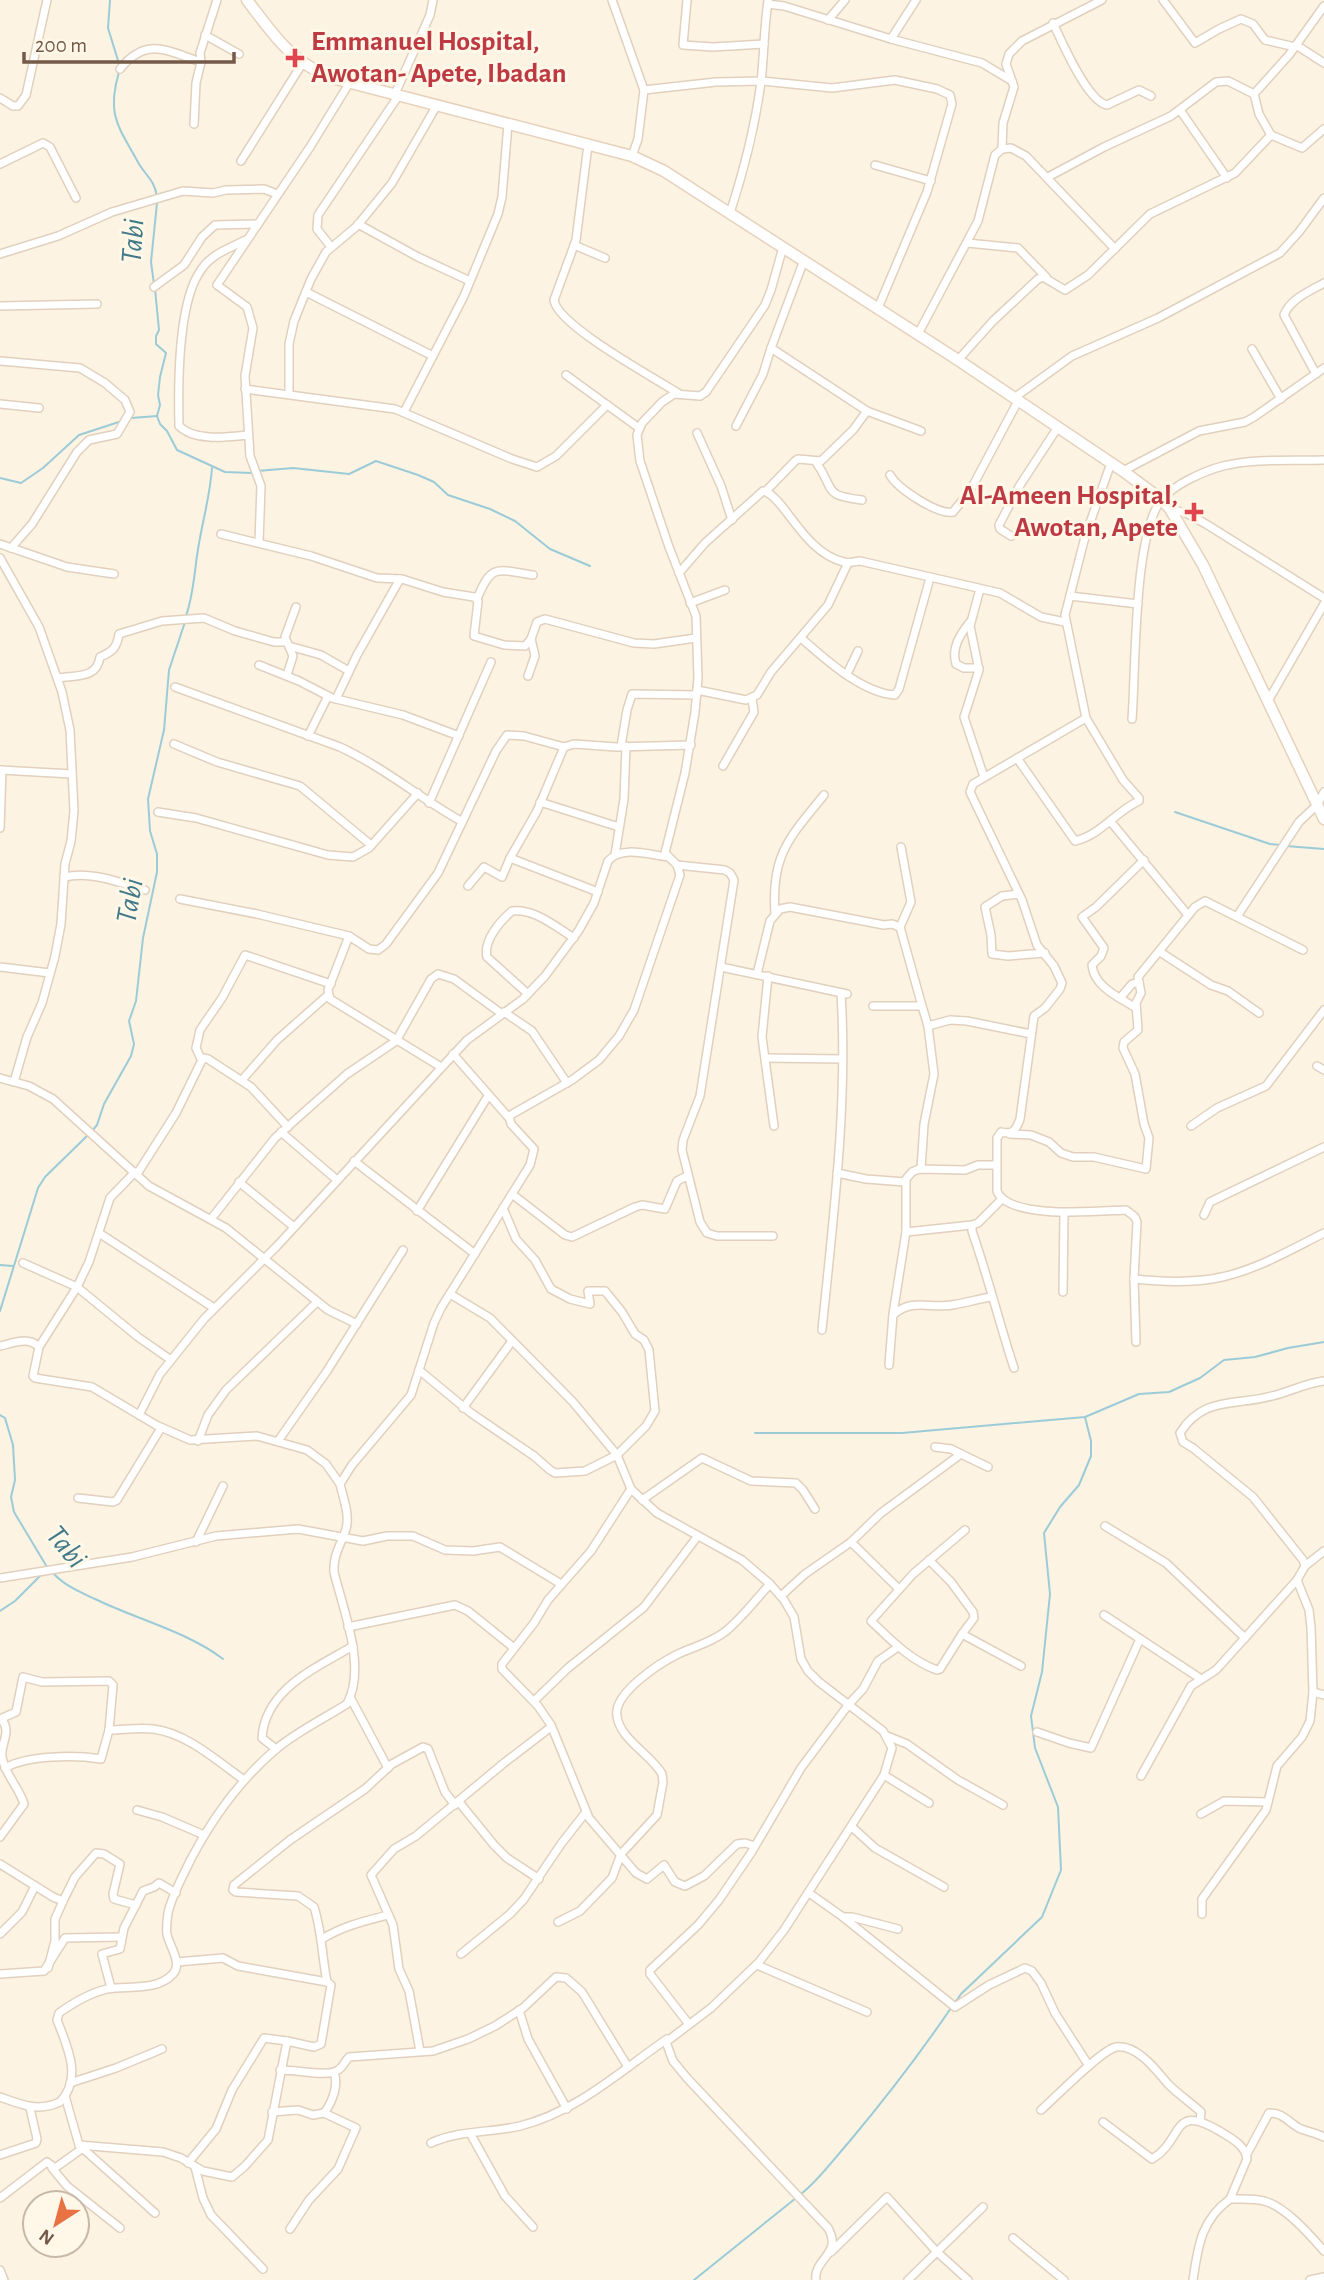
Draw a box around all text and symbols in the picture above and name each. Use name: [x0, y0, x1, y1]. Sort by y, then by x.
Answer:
scale bar: [24, 21, 234, 65]
place label: Emmanuel Hospital, Awotan- Apete, Ibadan: [311, 28, 567, 88]
text: 200 m: [35, 35, 87, 56]
marker: Emmanuel Hospital, Awotan- Apete, Ibadan: [285, 48, 305, 68]
water label: Tabi: [116, 217, 150, 265]
place label: Al-Ameen Hospital, Awotan, Apete: [960, 482, 1178, 542]
marker: Al-Ameen Hospital, Awotan, Apete: [1184, 502, 1204, 522]
water label: Tabi: [111, 876, 149, 926]
water label: Tabi: [40, 1520, 92, 1574]
north arrow: [21, 2189, 91, 2259]
text: N: [36, 2225, 58, 2248]

